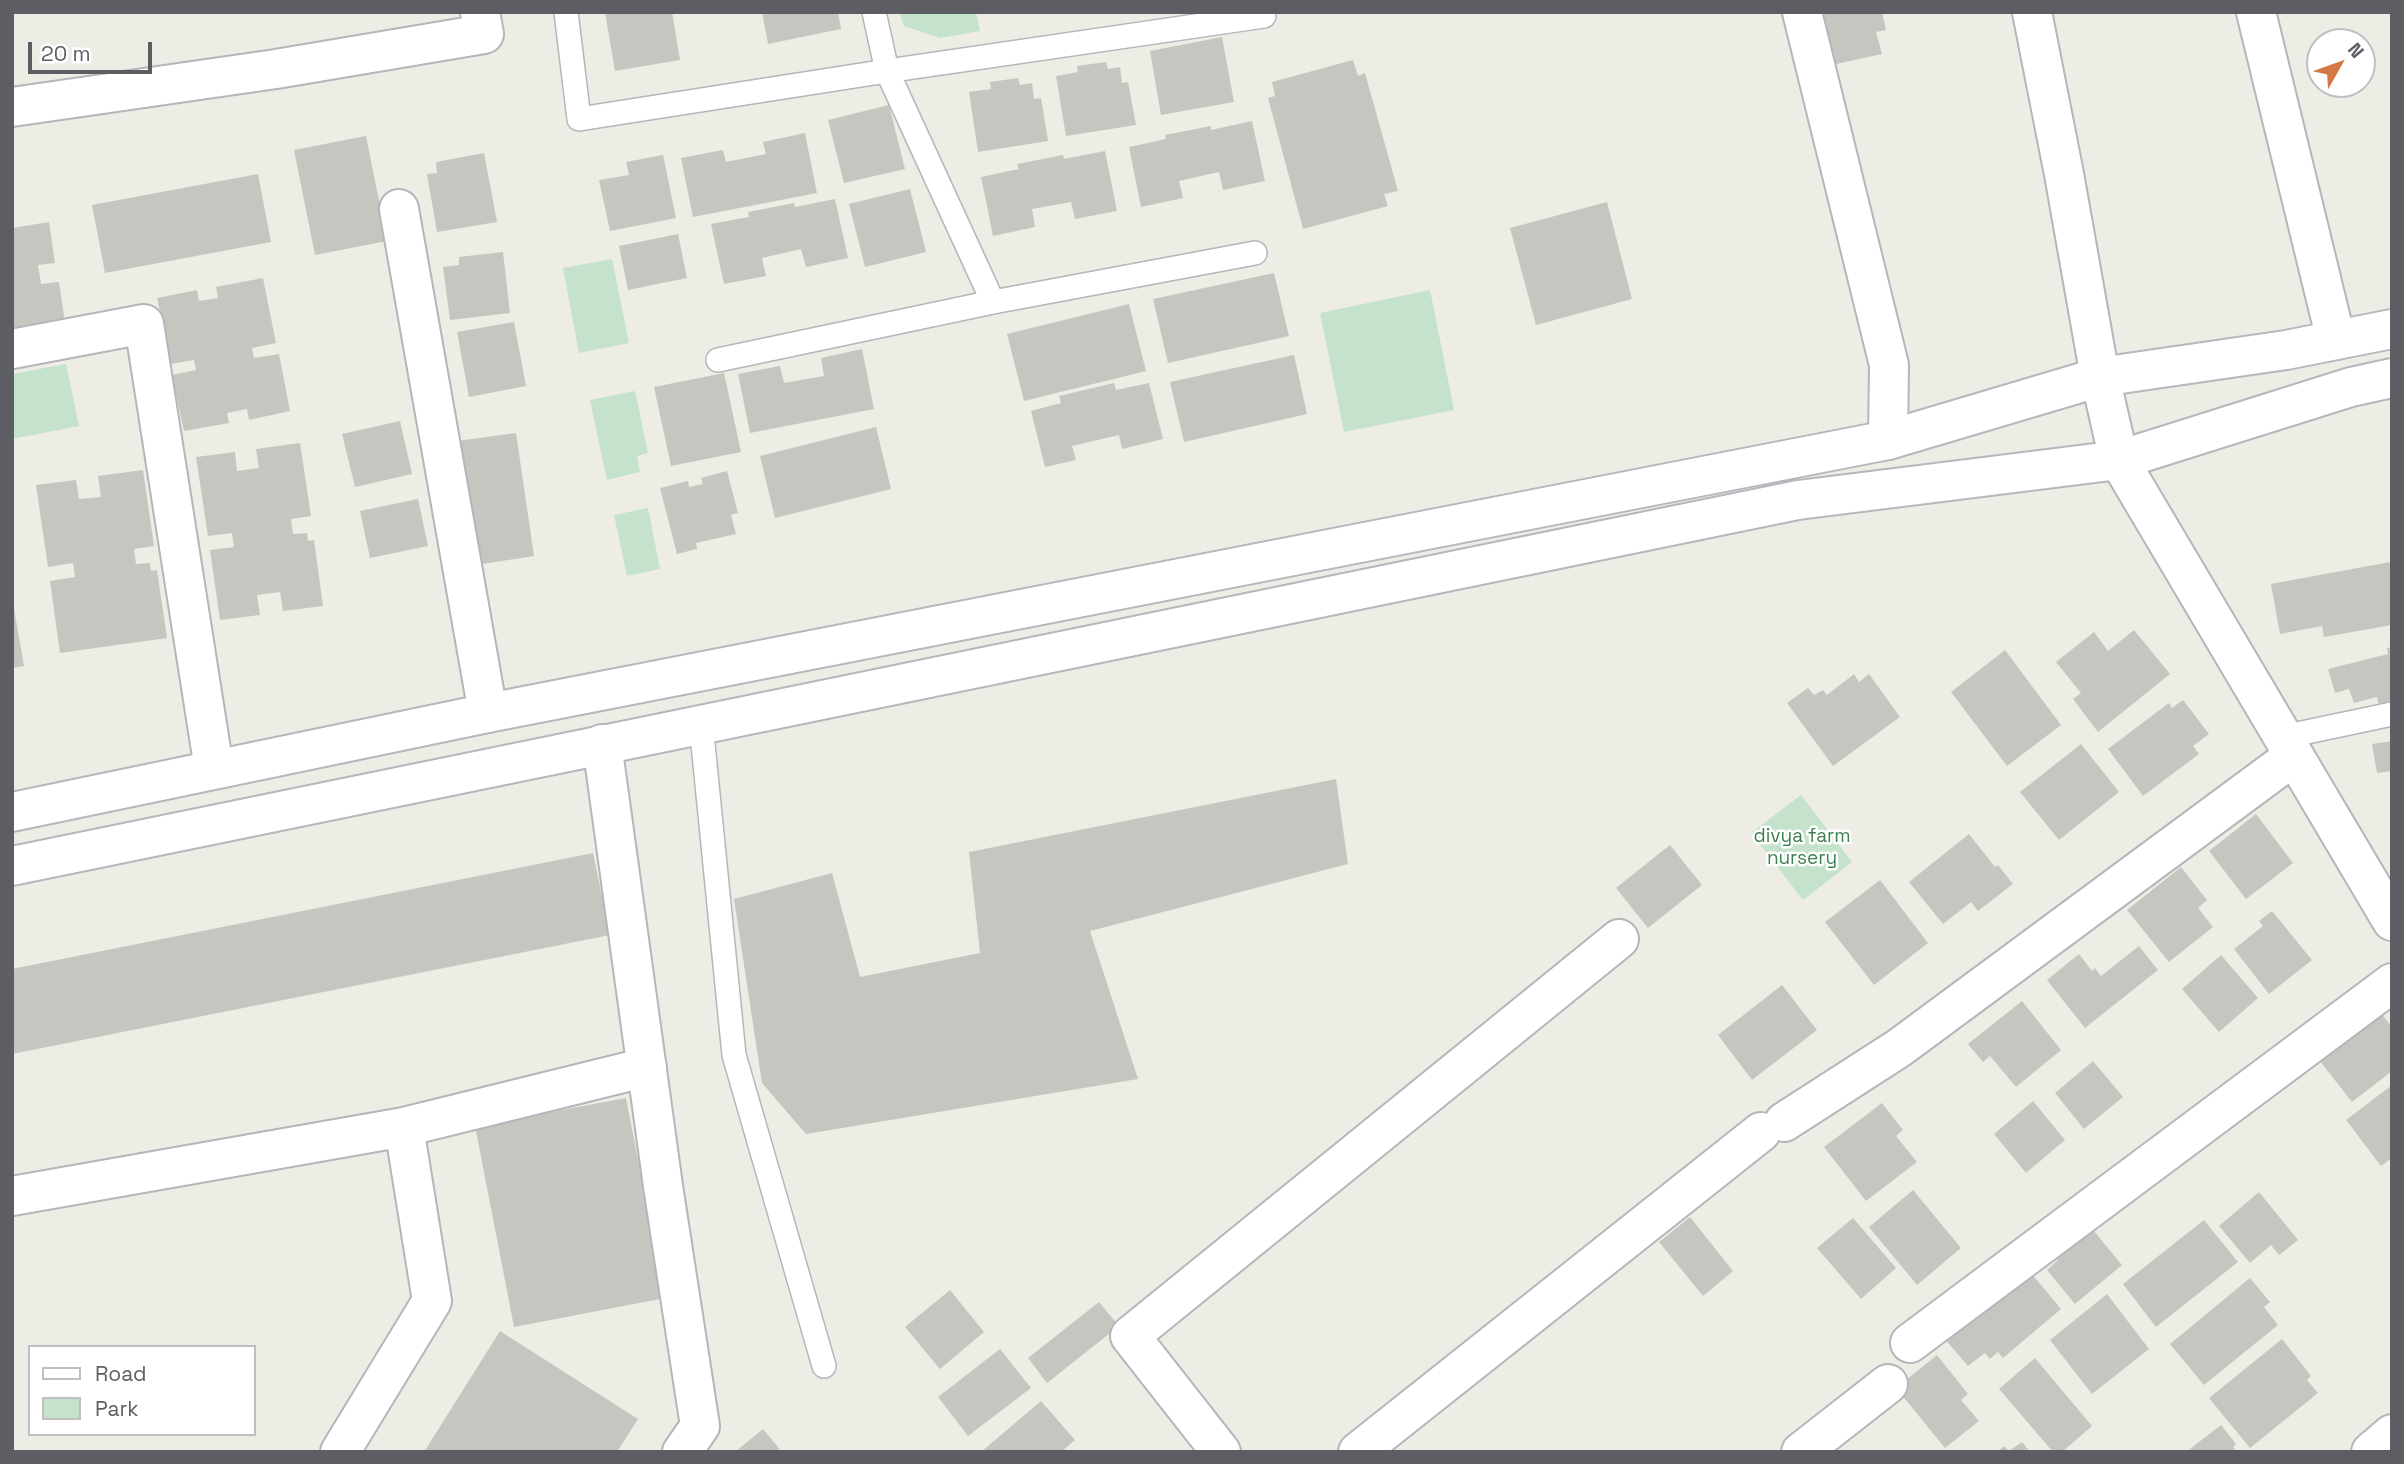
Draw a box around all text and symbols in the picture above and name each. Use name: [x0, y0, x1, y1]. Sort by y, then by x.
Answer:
scale bar: [32, 28, 156, 72]
north arrow: [2306, 28, 2376, 98]
text: N: [2342, 38, 2370, 63]
text: 20 m: [41, 40, 91, 67]
park label: divya farm nursery: [1753, 826, 1851, 870]
legend: [28, 1345, 256, 1436]
text: Road: [95, 1360, 147, 1387]
text: Park: [95, 1395, 139, 1422]

